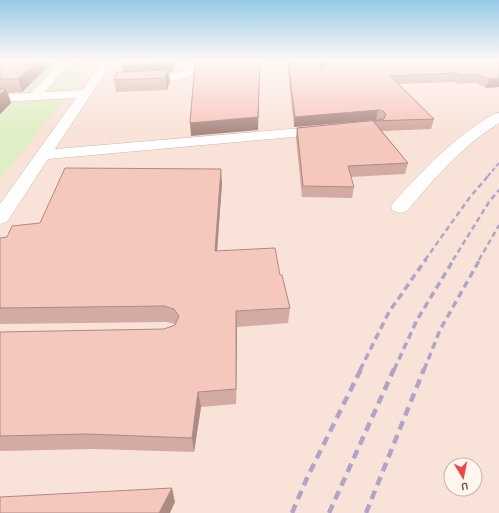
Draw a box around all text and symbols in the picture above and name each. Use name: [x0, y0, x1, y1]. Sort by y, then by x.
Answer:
north arrow: [443, 457, 483, 497]
text: U: [460, 480, 469, 492]

